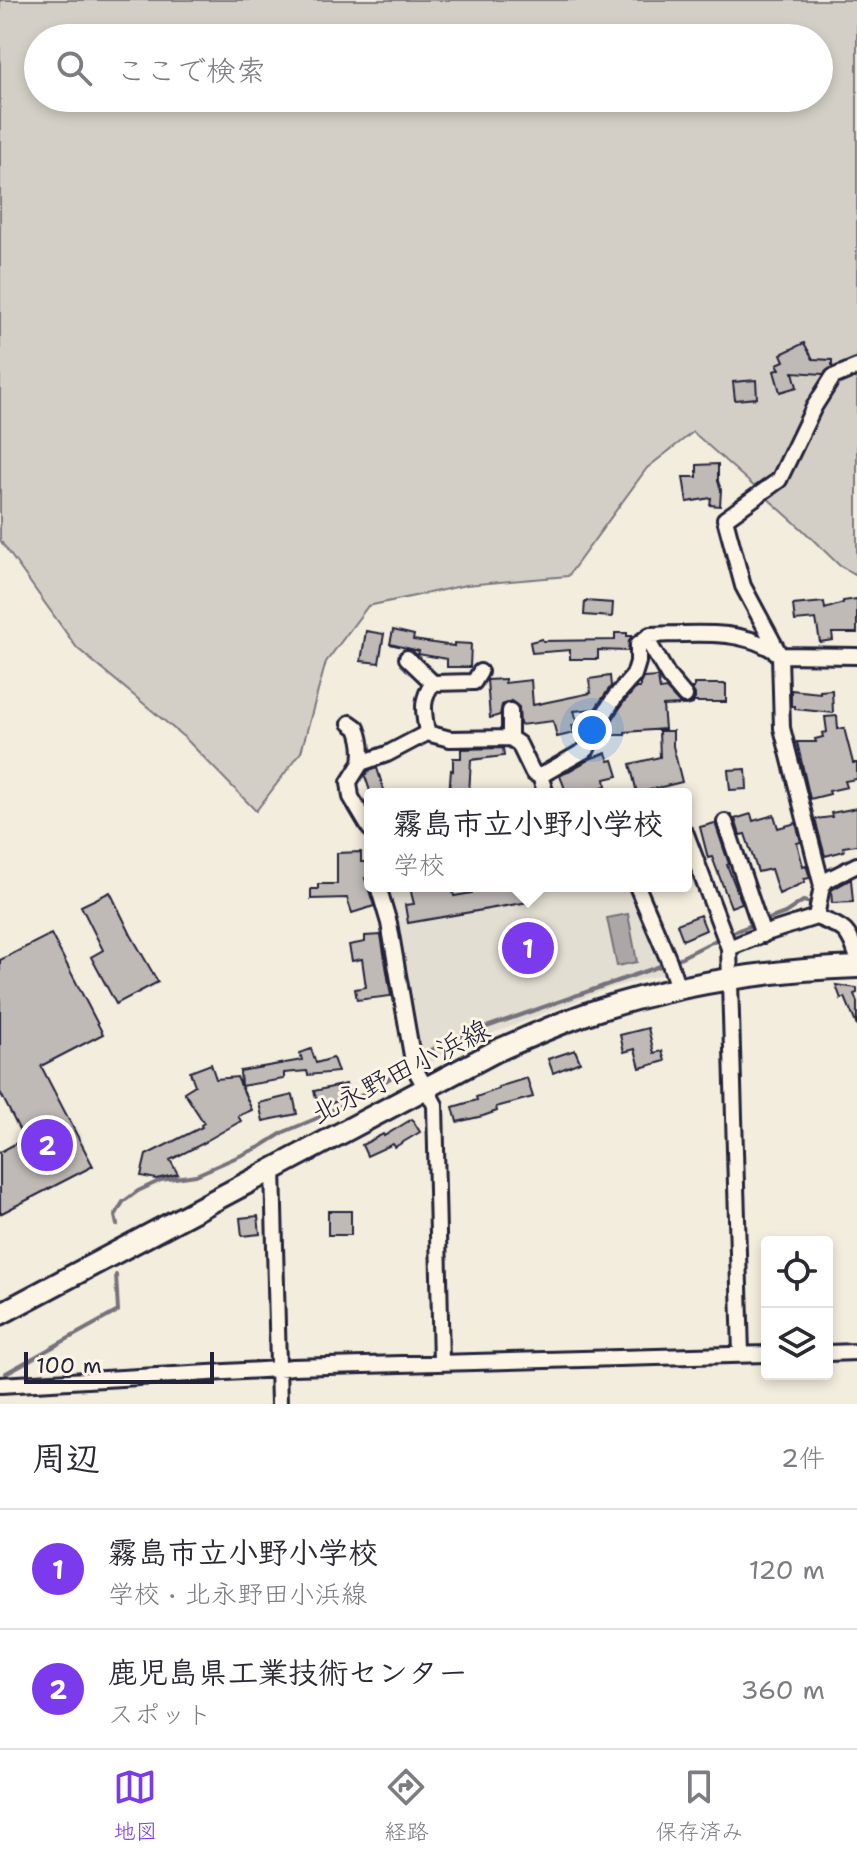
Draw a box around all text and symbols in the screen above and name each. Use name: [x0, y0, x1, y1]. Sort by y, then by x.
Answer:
search box: [24, 24, 833, 112]
icon: search: [52, 46, 96, 90]
text: ここで検索: [116, 50, 266, 91]
your location: [572, 710, 612, 750]
popup: [364, 788, 692, 892]
text: 霧島市立小野小学校: [393, 803, 663, 844]
text: 学校: [393, 847, 445, 882]
pin: 1: [502, 918, 554, 978]
street label: 北永野田小浜線: [304, 1010, 496, 1132]
pin: 2: [21, 1115, 73, 1175]
map controls: [761, 1236, 833, 1380]
button: locate: [761, 1236, 833, 1308]
button: layers: [761, 1308, 833, 1380]
scale bar: [24, 1348, 214, 1384]
text: 100 m: [36, 1351, 102, 1380]
text: 周辺: [32, 1435, 100, 1481]
text: 2件: [781, 1440, 825, 1475]
text: 霧島市立小野小学校: [108, 1532, 378, 1573]
text: 1: [52, 1552, 64, 1587]
text: 120 m: [749, 1552, 825, 1587]
text: 学校 · 北永野田小浜線: [108, 1576, 367, 1611]
text: 鹿児島県工業技術センター: [108, 1652, 468, 1693]
text: 2: [49, 1672, 67, 1707]
text: 360 m: [740, 1672, 825, 1707]
text: スポット: [108, 1696, 212, 1731]
tab: 地図: [113, 1765, 158, 1846]
tab: 経路: [384, 1765, 429, 1846]
tab: 保存済み: [655, 1765, 744, 1846]

